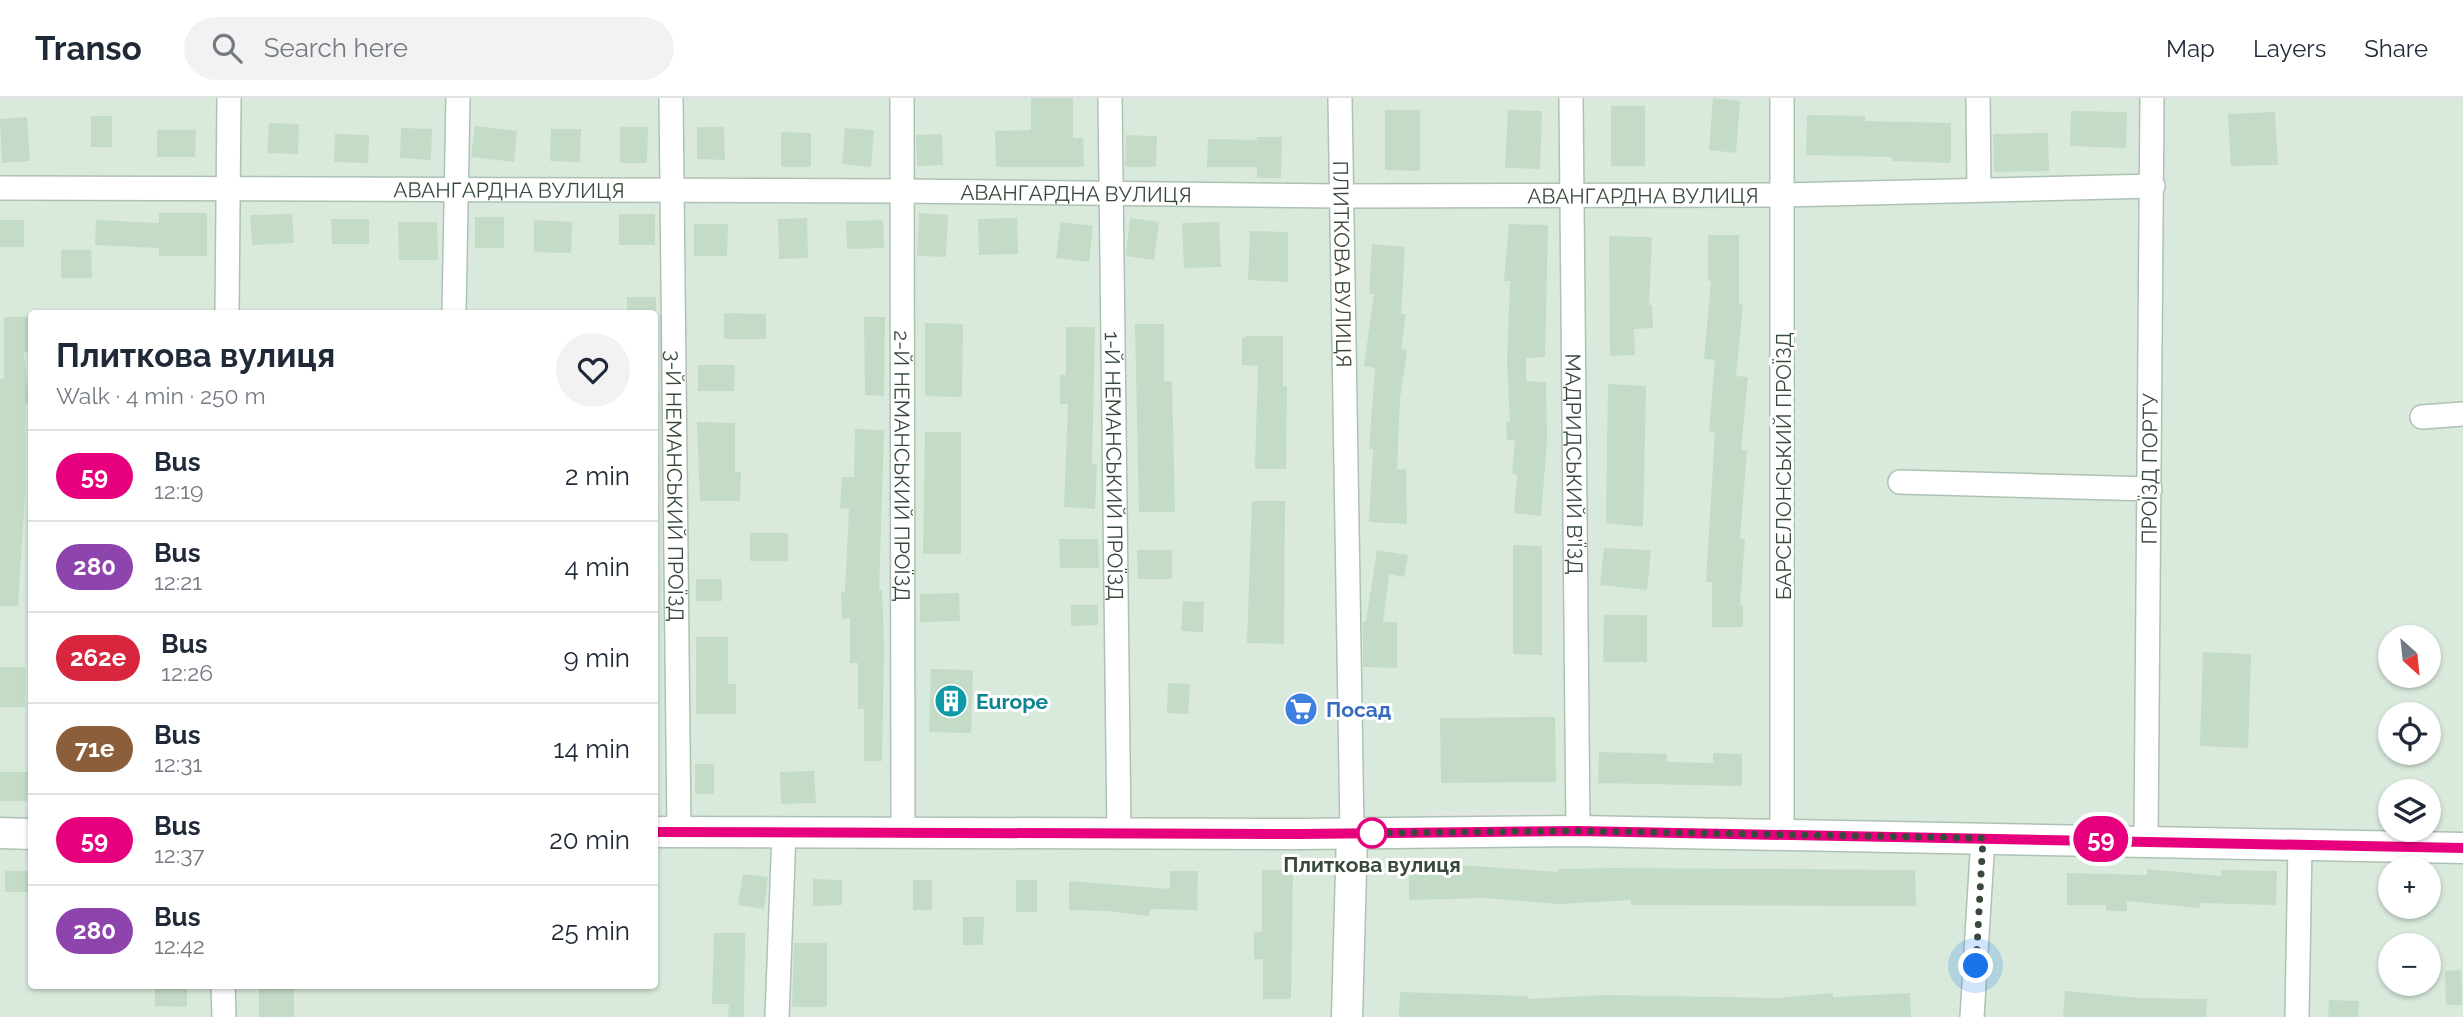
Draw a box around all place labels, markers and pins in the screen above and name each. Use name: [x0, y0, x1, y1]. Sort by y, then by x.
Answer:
building icon: Europe: [932, 682, 970, 720]
place label: Europe: [976, 689, 1049, 714]
supermarket icon: Посад: [1282, 690, 1320, 728]
place label: Посад: [1326, 697, 1391, 722]
marker: Плиткова вулиця: [1357, 818, 1387, 848]
place label: Плиткова вулиця: [1283, 852, 1461, 877]

